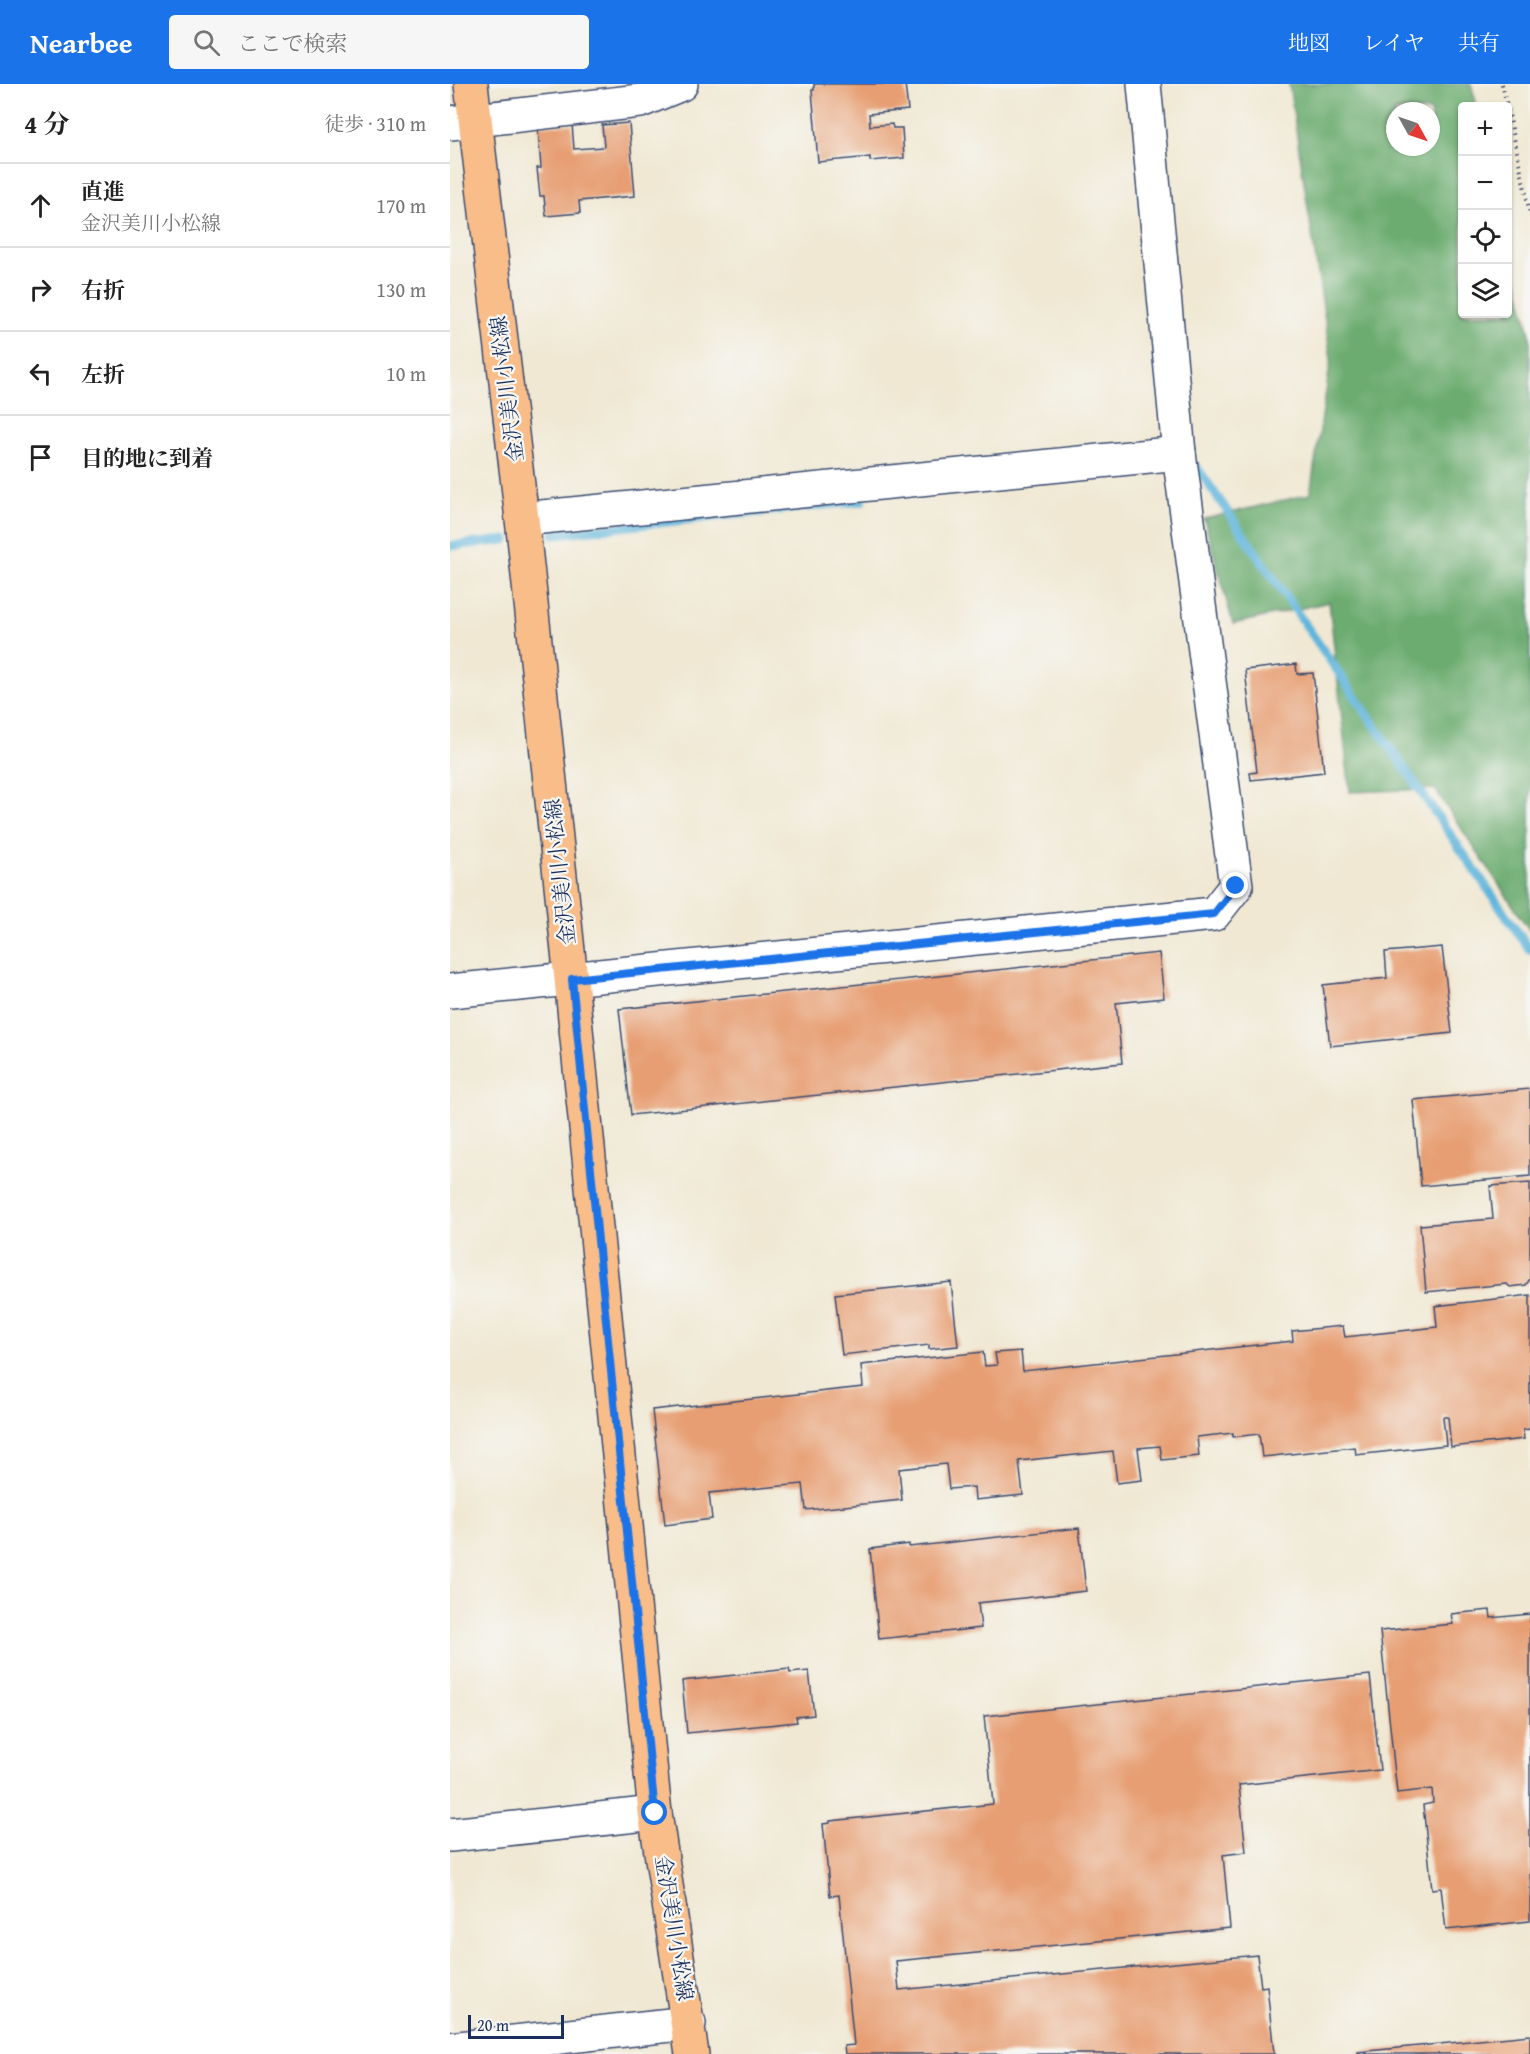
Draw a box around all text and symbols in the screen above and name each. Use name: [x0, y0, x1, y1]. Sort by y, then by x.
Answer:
search box: [169, 15, 589, 69]
text: Nearbee: [30, 22, 133, 63]
icon: search: [190, 26, 223, 59]
text: ここで検索: [238, 27, 348, 59]
text: 地図: [1288, 27, 1330, 58]
text: レイヤ: [1363, 27, 1425, 58]
text: 共有: [1458, 27, 1500, 58]
north arrow: [1386, 102, 1440, 156]
map controls: [1458, 102, 1512, 318]
button: +: [1458, 102, 1512, 156]
text: 4 分: [24, 104, 69, 143]
text: 徒歩 · 310 m: [324, 109, 426, 138]
button: −: [1458, 156, 1512, 210]
text: 直進: [81, 175, 125, 207]
icon: ahead: [24, 189, 57, 222]
text: 170 m: [376, 191, 426, 220]
text: 金沢美川小松線: [81, 208, 221, 237]
button: locate: [1458, 210, 1512, 264]
button: layers: [1458, 264, 1512, 318]
icon: right: [24, 273, 57, 306]
text: 右折: [81, 274, 125, 306]
text: 130 m: [376, 275, 426, 304]
street label: 金沢美川小松線: [482, 314, 531, 464]
icon: left: [24, 357, 57, 390]
text: 左折: [81, 358, 125, 390]
text: 10 m: [386, 359, 426, 388]
icon: arrive: [24, 441, 57, 474]
text: 目的地に到着: [81, 442, 213, 474]
street label: 金沢美川小松線: [536, 797, 583, 947]
route end: [1222, 872, 1248, 898]
route start: [641, 1799, 667, 1825]
street label: 金沢美川小松線: [648, 1853, 701, 2003]
scale bar: [468, 2012, 564, 2040]
text: 20 m: [477, 2013, 509, 2037]

